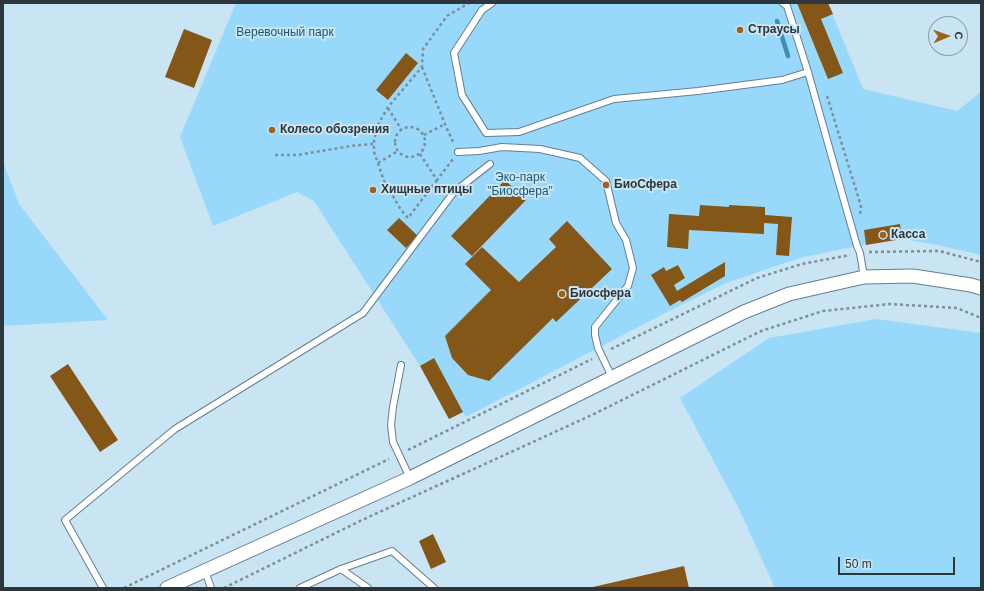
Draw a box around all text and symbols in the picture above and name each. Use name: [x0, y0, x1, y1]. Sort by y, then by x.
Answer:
north arrow: [928, 16, 968, 56]
place label: Страусы: [748, 23, 800, 37]
marker: Страусы: [735, 25, 745, 35]
park label: Веревочный парк: [236, 26, 334, 40]
text: С: [953, 31, 965, 40]
place label: Колесо обозрения: [280, 123, 389, 137]
marker: Колесо обозрения: [267, 125, 277, 135]
park label: Эко-парк "Биосфера": [487, 171, 553, 199]
place label: БиоСфера: [614, 178, 677, 192]
marker: БиоСфера: [601, 180, 611, 190]
place label: Хищные птицы: [381, 183, 472, 197]
marker: Хищные птицы: [368, 185, 378, 195]
place label: Касса: [891, 228, 925, 242]
marker: Касса: [878, 230, 888, 240]
place label: Биосфера: [570, 287, 631, 301]
marker: Биосфера: [557, 289, 567, 299]
scale bar: [840, 549, 957, 575]
text: 50 m: [845, 557, 872, 571]

